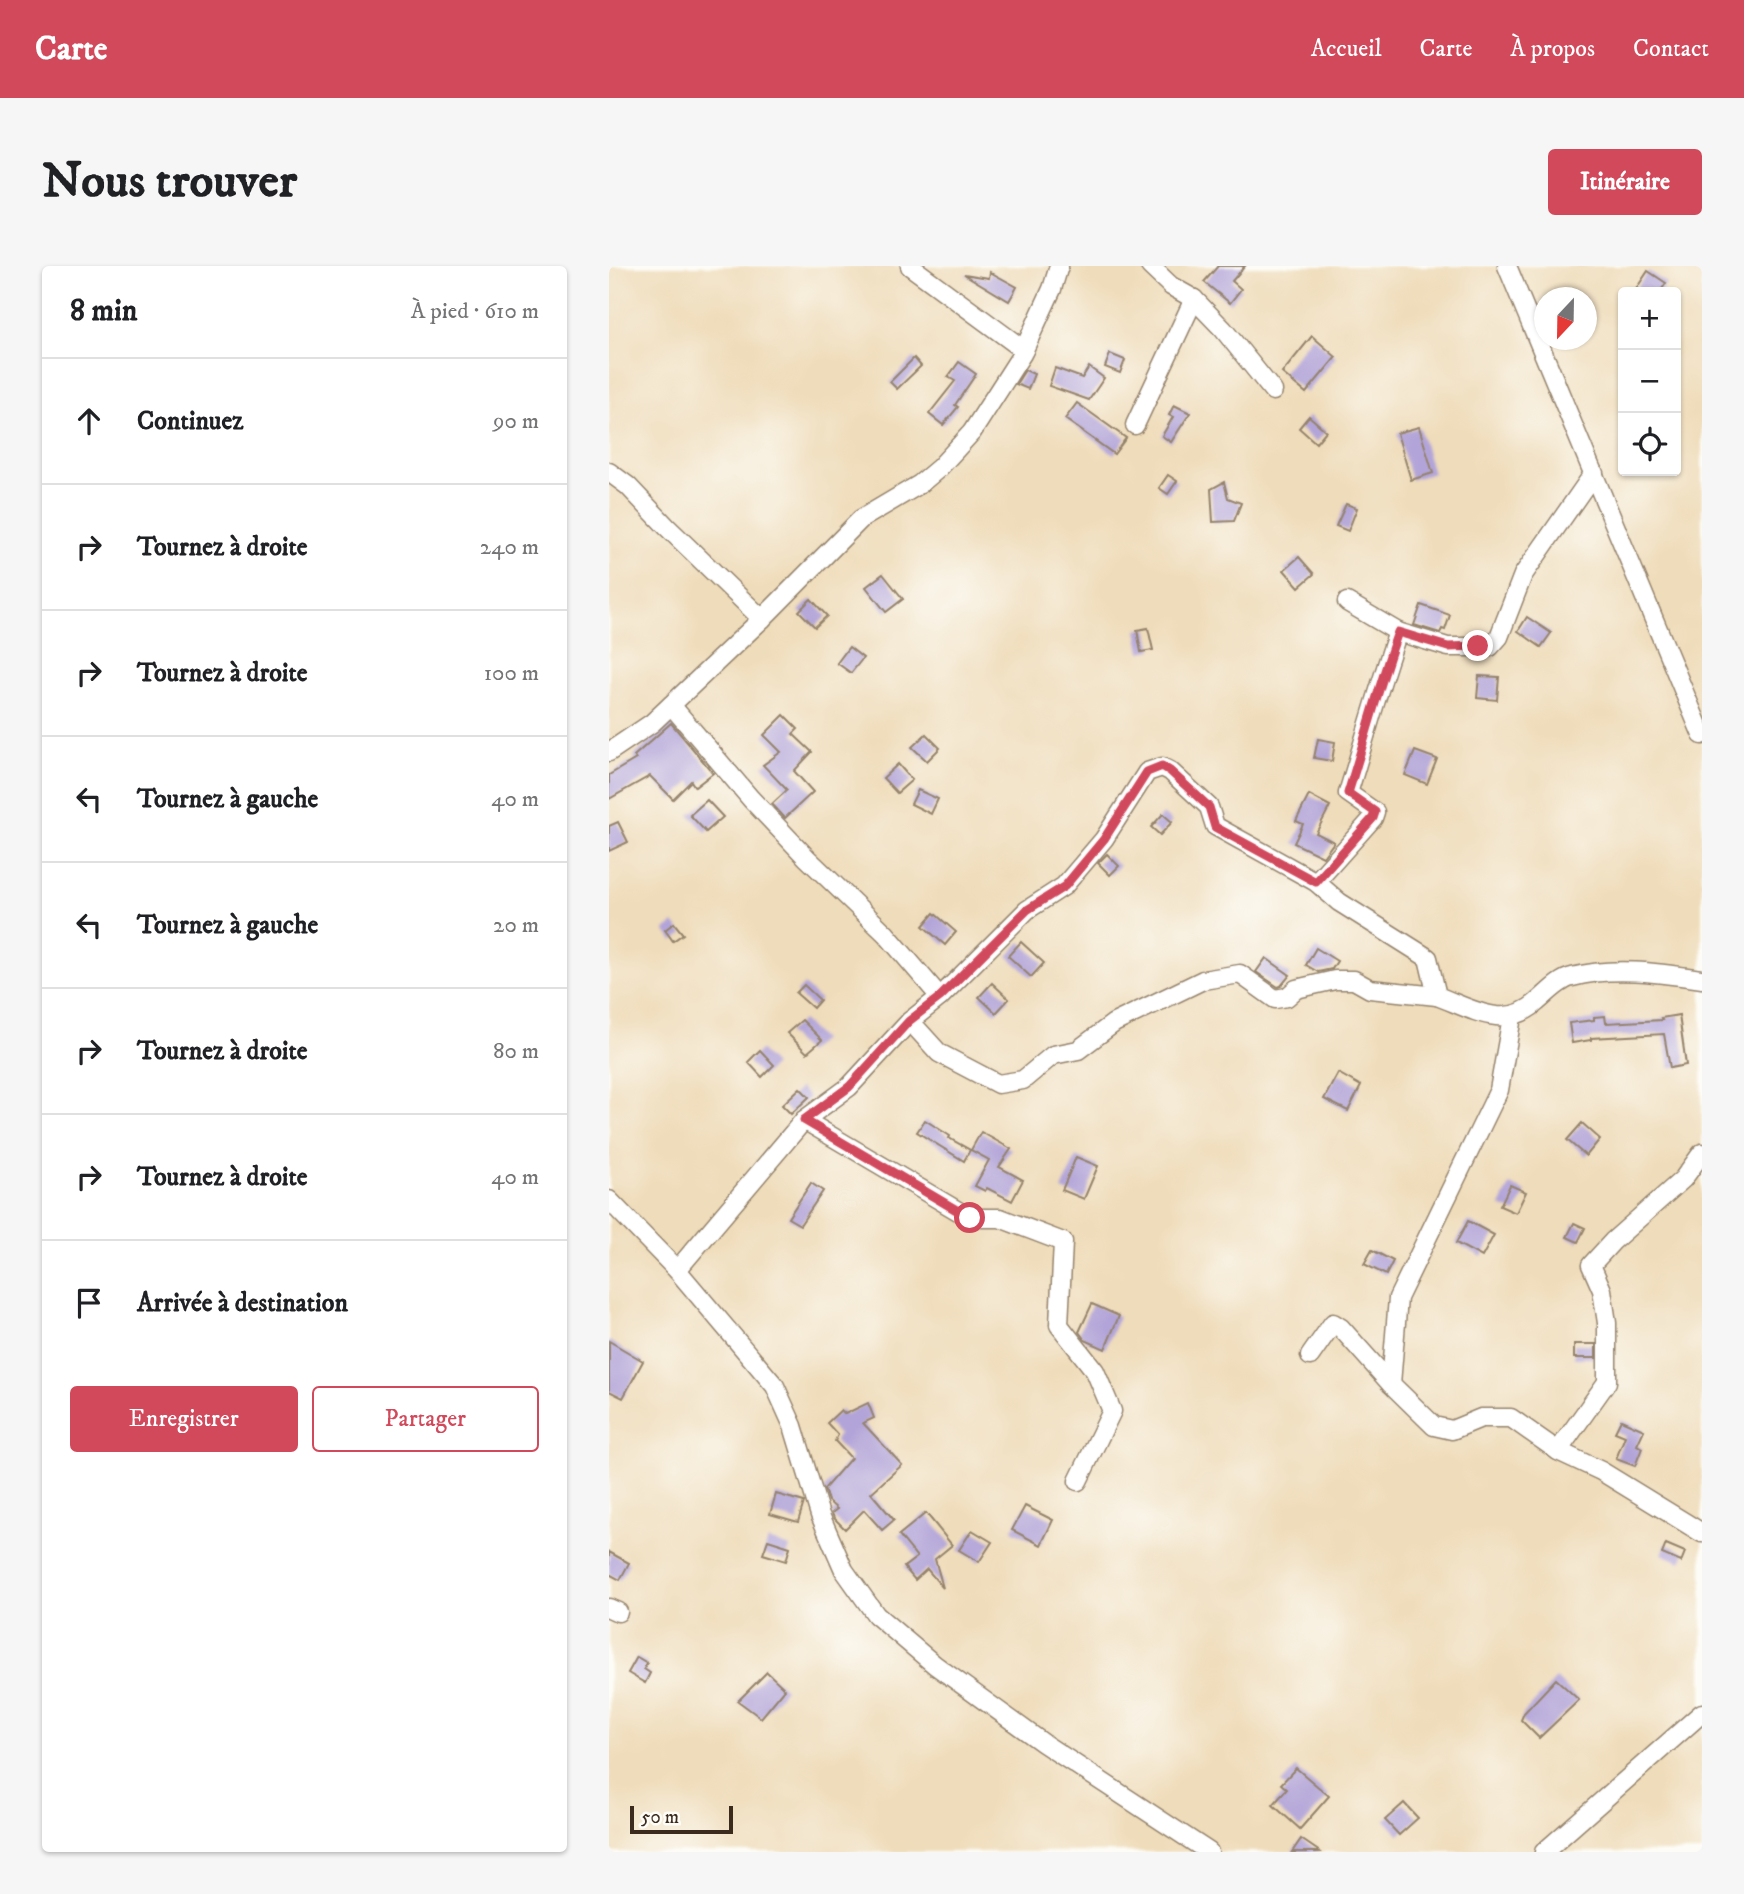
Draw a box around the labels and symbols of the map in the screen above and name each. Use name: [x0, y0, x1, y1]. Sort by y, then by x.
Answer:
north arrow: [1534, 287, 1597, 350]
route end: [1462, 630, 1493, 661]
route start: [954, 1202, 985, 1233]
scale bar: [630, 1803, 733, 1835]

